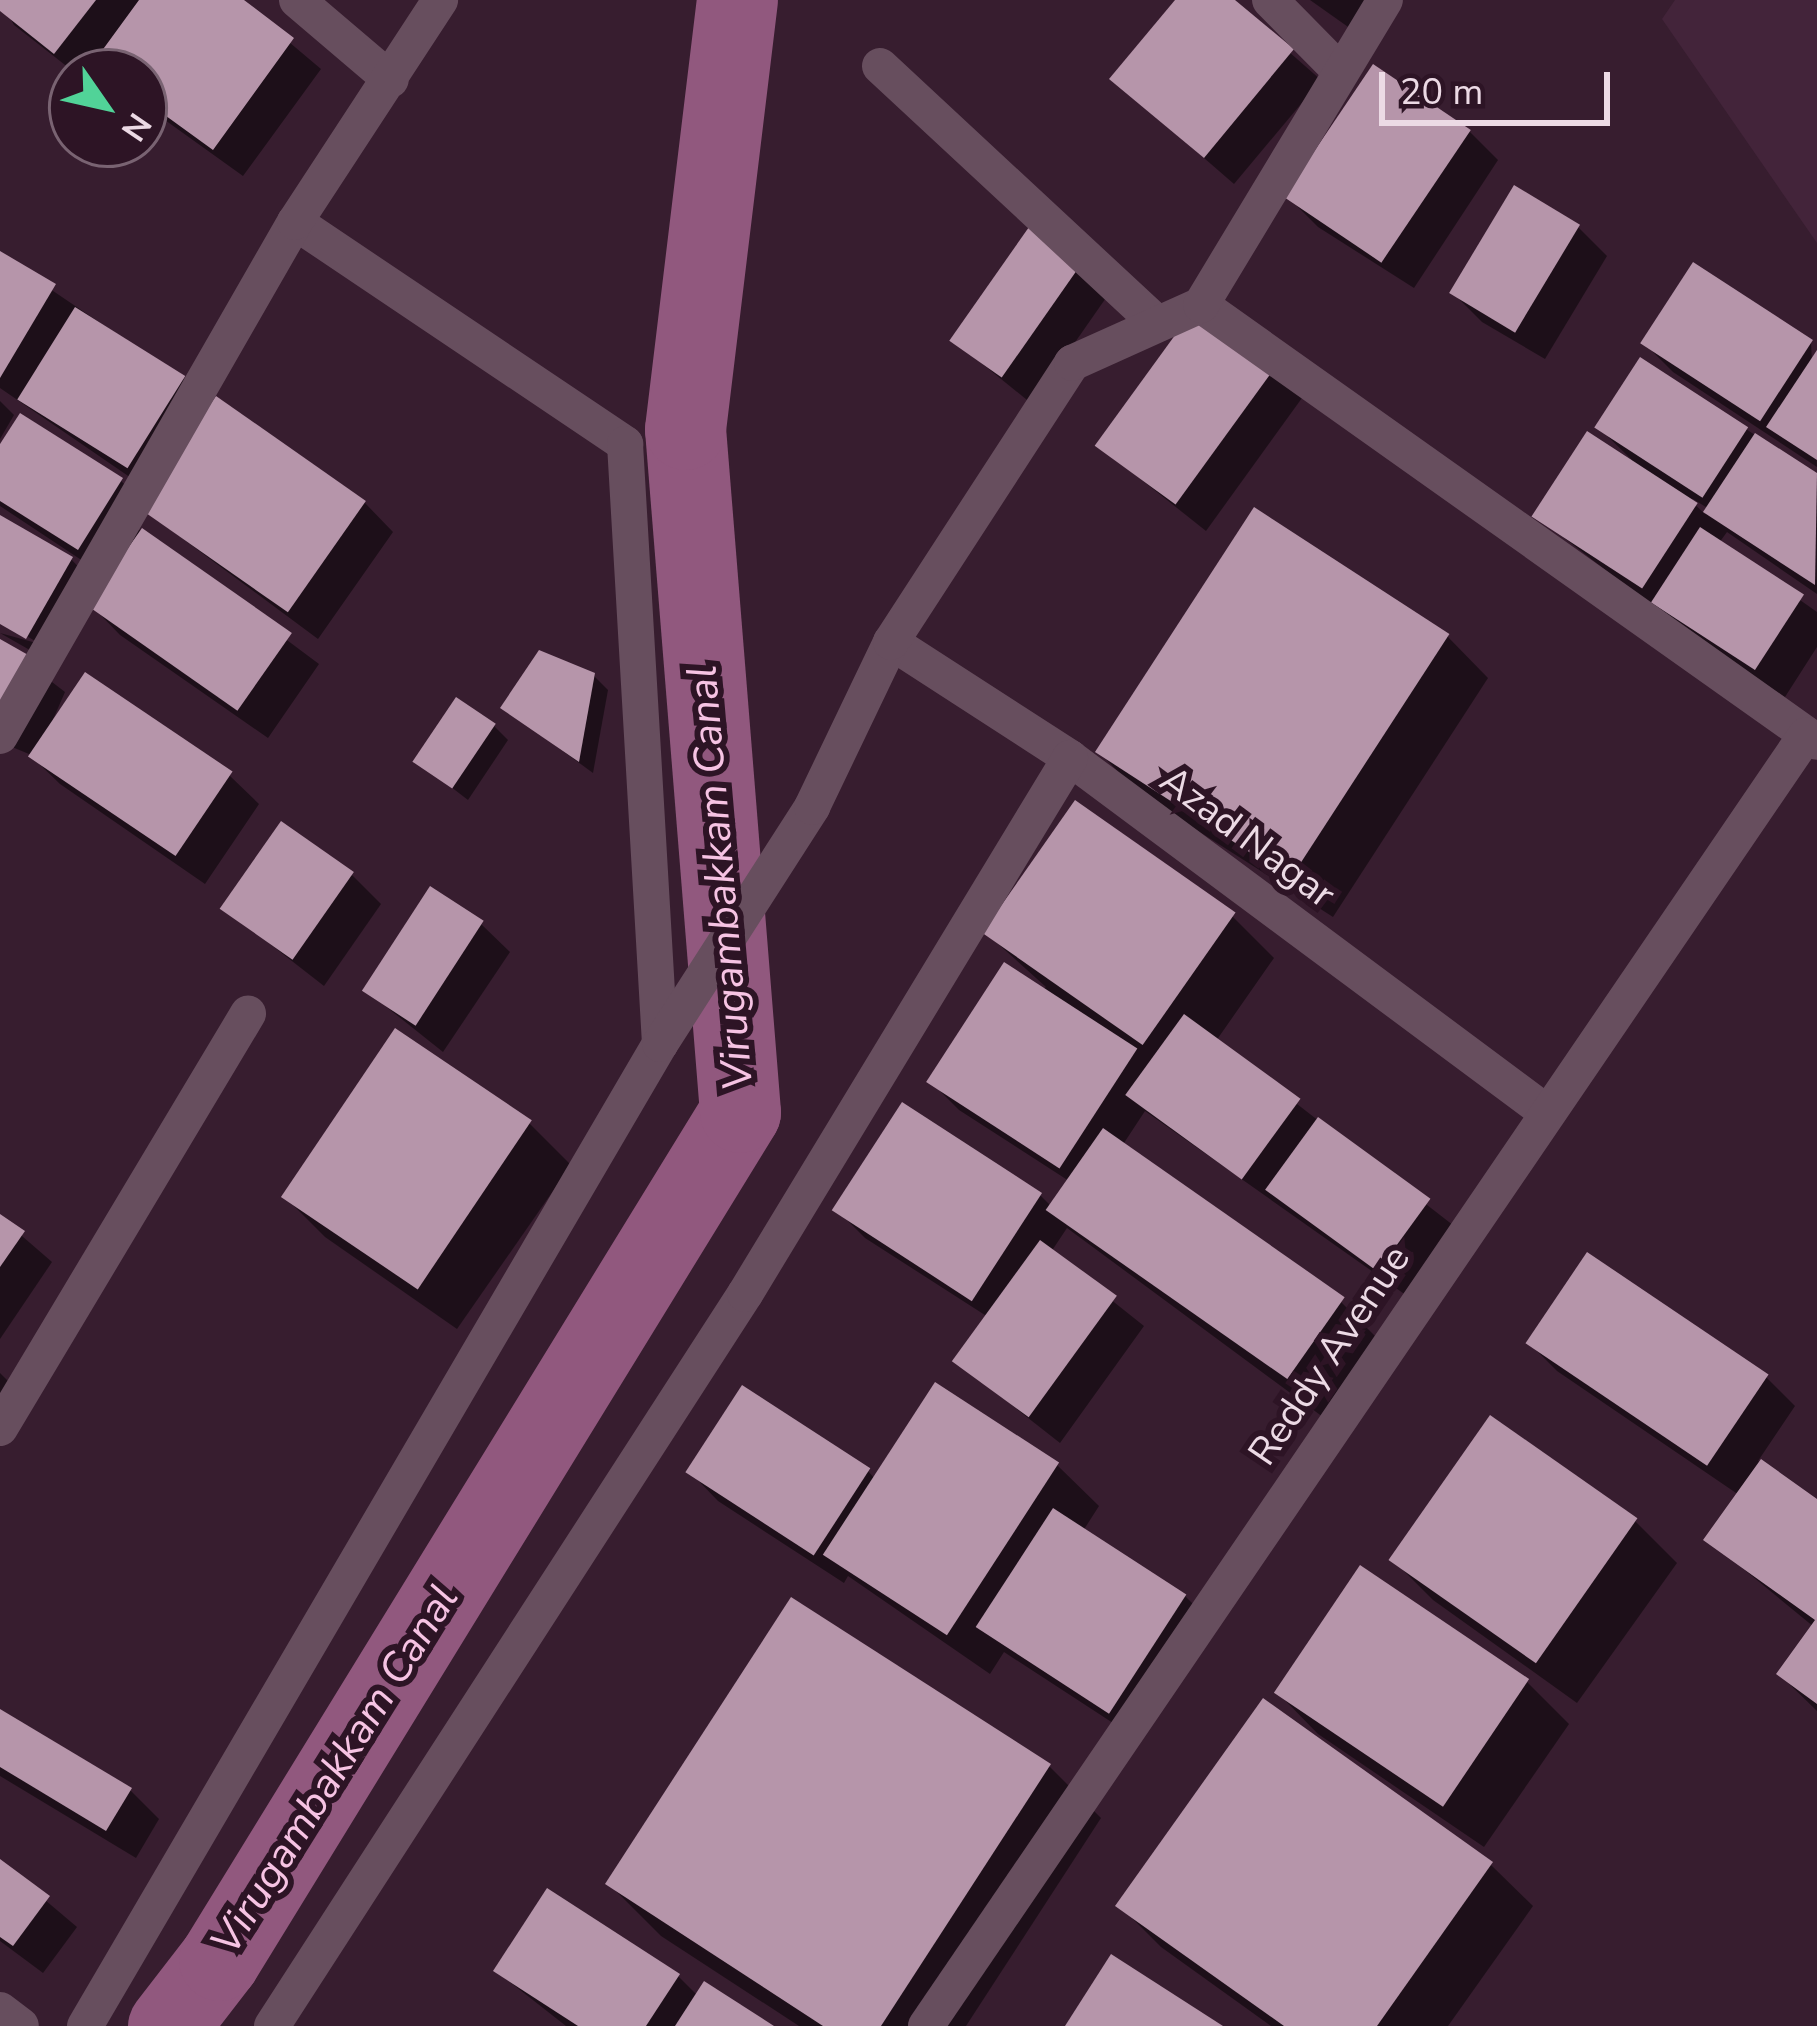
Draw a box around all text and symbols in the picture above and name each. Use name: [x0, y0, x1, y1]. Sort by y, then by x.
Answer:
north arrow: [48, 48, 168, 168]
scale bar: [1385, 48, 1616, 122]
text: 20 m: [1400, 68, 1483, 117]
text: N: [110, 104, 161, 150]
water label: Virugambakkam Canal: [677, 664, 765, 1092]
street label: Azad Nagar: [1150, 757, 1344, 919]
street label: Reddy Avenue: [1239, 1237, 1421, 1475]
water label: Virugambakkam Canal: [201, 1576, 469, 1964]

